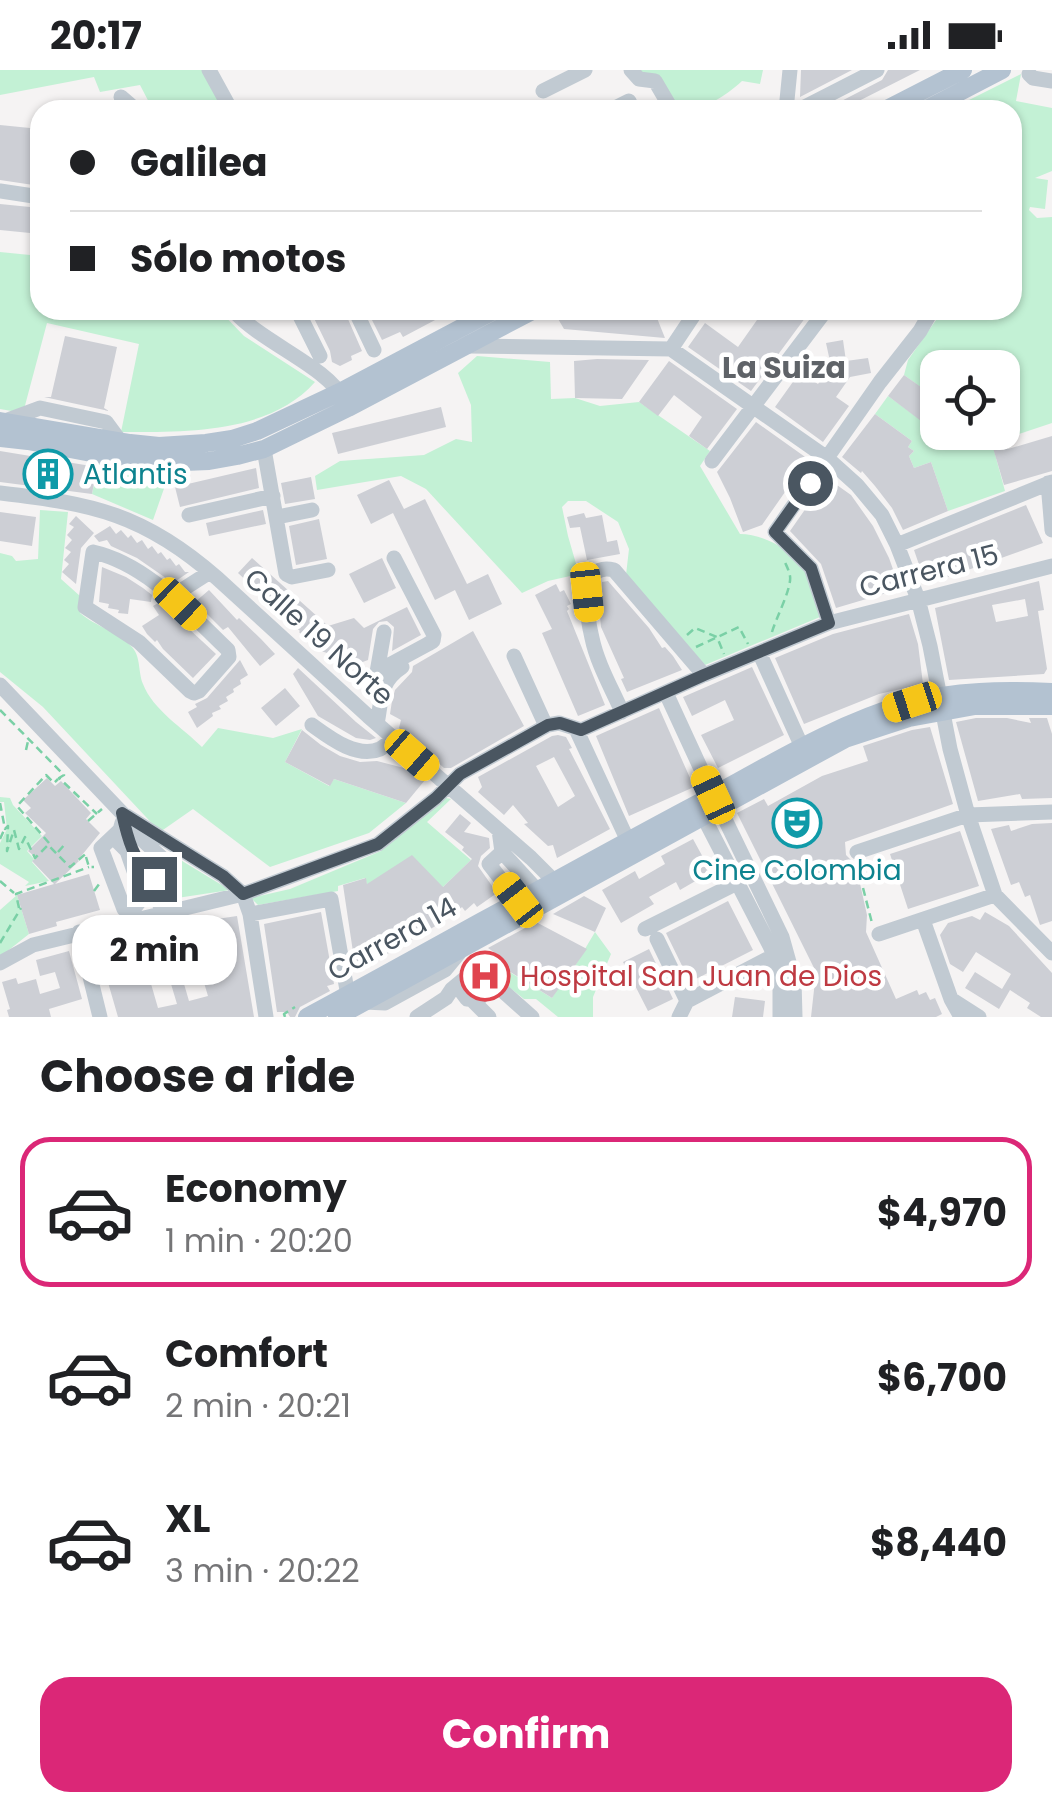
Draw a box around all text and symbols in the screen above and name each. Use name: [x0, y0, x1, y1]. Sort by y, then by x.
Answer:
text: 20:17: [50, 9, 142, 62]
text: Galilea: [130, 136, 268, 189]
text: Sólo motos: [130, 232, 346, 285]
district label: La Suiza: [722, 346, 846, 389]
map controls: [920, 350, 1020, 450]
button: locate: [920, 350, 1020, 450]
building icon: Atlantis: [22, 448, 74, 500]
place label: Atlantis: [83, 455, 188, 494]
route start: [788, 461, 833, 506]
street label: Carrera 15: [855, 535, 1003, 607]
street label: Calle 19 Norte: [236, 559, 402, 715]
car: [569, 561, 605, 623]
car: [148, 572, 212, 636]
car: [879, 678, 945, 726]
car: [380, 724, 444, 786]
car: [687, 761, 739, 829]
theatre icon: Cine Colombia: [771, 797, 823, 849]
place label: Cine Colombia: [692, 851, 902, 890]
route end: [132, 857, 177, 902]
car: [488, 867, 548, 933]
street label: Carrera 14: [320, 887, 464, 991]
callout: 2 min: [72, 914, 236, 984]
text: 2 min: [110, 927, 199, 972]
hospital icon: Hospital San Juan de Dios: [459, 950, 511, 1002]
place label: Hospital San Juan de Dios: [520, 957, 882, 996]
text: Choose a ride: [40, 1045, 355, 1108]
text: Economy: [165, 1162, 347, 1215]
icon: car: [45, 1167, 135, 1257]
text: $4,970: [877, 1186, 1007, 1239]
text: 1 min · 20:20: [165, 1218, 353, 1263]
text: Comfort: [165, 1327, 328, 1380]
icon: car: [45, 1332, 135, 1422]
text: $6,700: [877, 1351, 1007, 1404]
text: 2 min · 20:21: [165, 1383, 351, 1428]
text: XL: [165, 1492, 210, 1545]
icon: car: [45, 1497, 135, 1587]
text: $8,440: [870, 1516, 1007, 1569]
text: 3 min · 20:22: [165, 1548, 360, 1593]
button: Confirm: [40, 1677, 1012, 1792]

